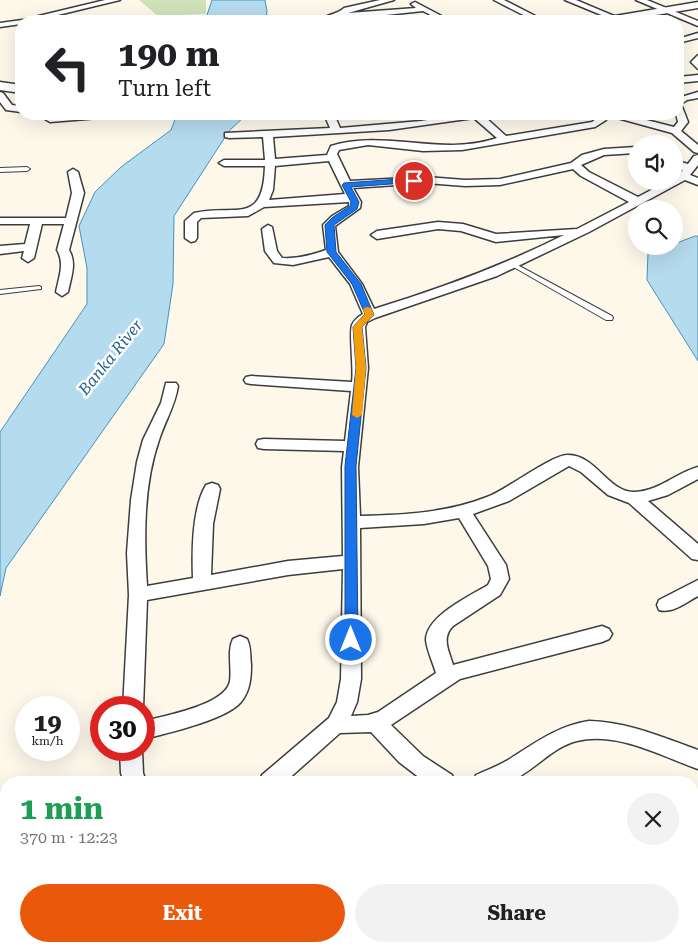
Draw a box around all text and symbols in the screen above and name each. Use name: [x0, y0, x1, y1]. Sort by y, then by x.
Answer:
text: 190 m: [118, 34, 219, 75]
icon: left: [35, 35, 100, 100]
text: Turn left: [118, 76, 211, 101]
map controls: [628, 135, 683, 255]
button: sound: [628, 135, 683, 190]
pin: [393, 160, 435, 202]
icon: arrive: [400, 167, 428, 195]
button: search: [628, 200, 683, 255]
water label: Banka River: [74, 316, 147, 400]
position arrow: [324, 613, 376, 665]
speed limit sign: 30: [90, 696, 155, 761]
text: 19: [33, 708, 62, 737]
text: km/h: [31, 734, 64, 748]
text: 1 min: [20, 791, 103, 826]
button: close: [627, 793, 679, 845]
text: 370 m · 12:23: [20, 828, 118, 847]
button: Exit: [20, 884, 345, 942]
button: Share: [355, 884, 679, 942]

